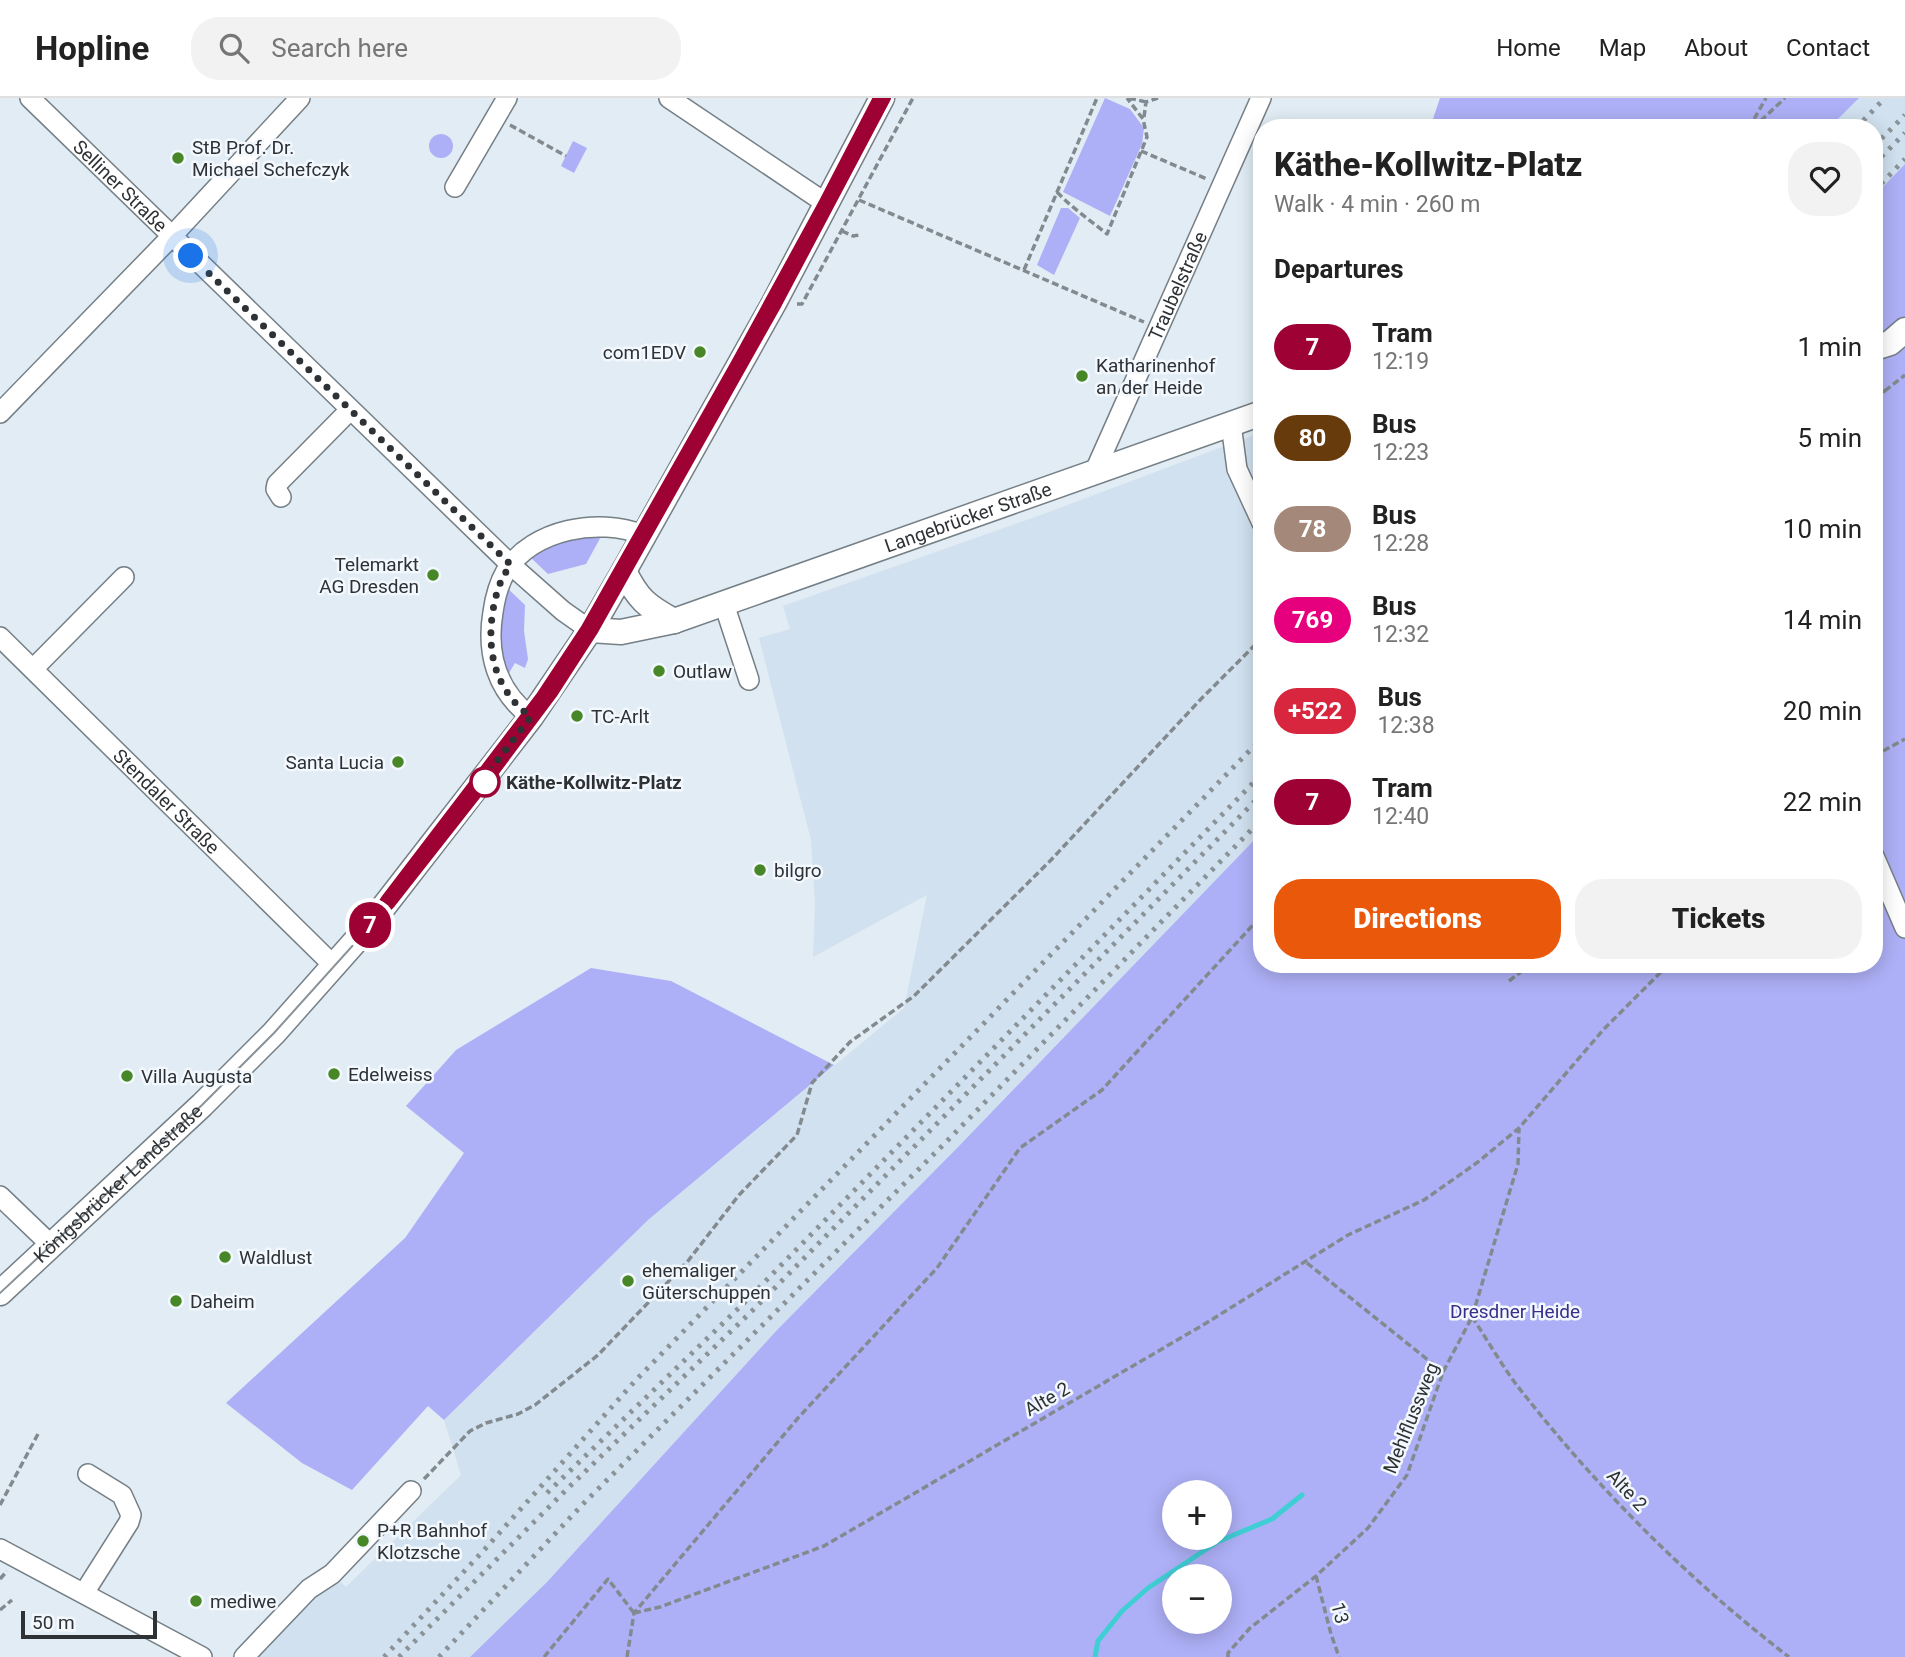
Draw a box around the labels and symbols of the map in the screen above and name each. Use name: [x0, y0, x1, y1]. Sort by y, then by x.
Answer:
street label: Selliner Straße: [69, 135, 172, 237]
place label: StB Prof. Dr. Michael Schefczyk: [192, 136, 350, 181]
marker: StB Prof. Dr. Michael Schefczyk: [170, 150, 186, 166]
street label: Traubelstraße: [1143, 228, 1212, 344]
your location: [173, 238, 208, 273]
place label: com1EDV: [603, 341, 686, 364]
marker: com1EDV: [692, 344, 708, 360]
place label: Katharinenhof an der Heide: [1096, 354, 1216, 399]
marker: Katharinenhof an der Heide: [1074, 368, 1090, 384]
street label: Langebrücker Straße: [881, 477, 1054, 557]
place label: Telemarkt AG Dresden: [319, 553, 419, 598]
marker: Telemarkt AG Dresden: [425, 567, 441, 583]
place label: Outlaw: [673, 660, 732, 683]
marker: Outlaw: [651, 663, 667, 679]
place label: TC-Arlt: [591, 705, 649, 728]
marker: TC-Arlt: [569, 708, 585, 724]
street label: Stendaler Straße: [109, 744, 225, 859]
place label: Santa Lucia: [285, 751, 384, 774]
marker: Santa Lucia: [390, 754, 406, 770]
marker: Käthe-Kollwitz-Platz: [470, 767, 500, 797]
place label: Käthe-Kollwitz-Platz: [506, 771, 682, 794]
place label: bilgro: [774, 859, 822, 882]
marker: bilgro: [752, 862, 768, 878]
line badge: 7: [347, 902, 393, 948]
place label: Edelweiss: [348, 1063, 433, 1086]
place label: Villa Augusta: [141, 1065, 252, 1088]
marker: Edelweiss: [326, 1066, 342, 1082]
marker: Villa Augusta: [119, 1068, 135, 1084]
street label: Königsbrücker Landstraße: [29, 1099, 207, 1267]
place label: Waldlust: [239, 1246, 312, 1269]
marker: Waldlust: [217, 1249, 233, 1265]
place label: ehemaliger Güterschuppen: [642, 1259, 771, 1304]
marker: ehemaliger Güterschuppen: [620, 1273, 636, 1289]
place label: Daheim: [190, 1290, 255, 1313]
marker: Daheim: [168, 1293, 184, 1309]
park label: Dresdner Heide: [1450, 1300, 1580, 1323]
street label: Mehlflussweg: [1378, 1359, 1444, 1477]
street label: Alte 2: [1020, 1377, 1074, 1421]
street label: Alte 2: [1602, 1464, 1652, 1516]
place label: P+R Bahnhof Klotzsche: [377, 1519, 488, 1564]
marker: P+R Bahnhof Klotzsche: [355, 1533, 371, 1549]
place label: mediwe: [210, 1590, 276, 1613]
marker: mediwe: [188, 1593, 204, 1609]
street label: 13: [1326, 1600, 1354, 1626]
scale bar: [21, 1608, 158, 1640]

